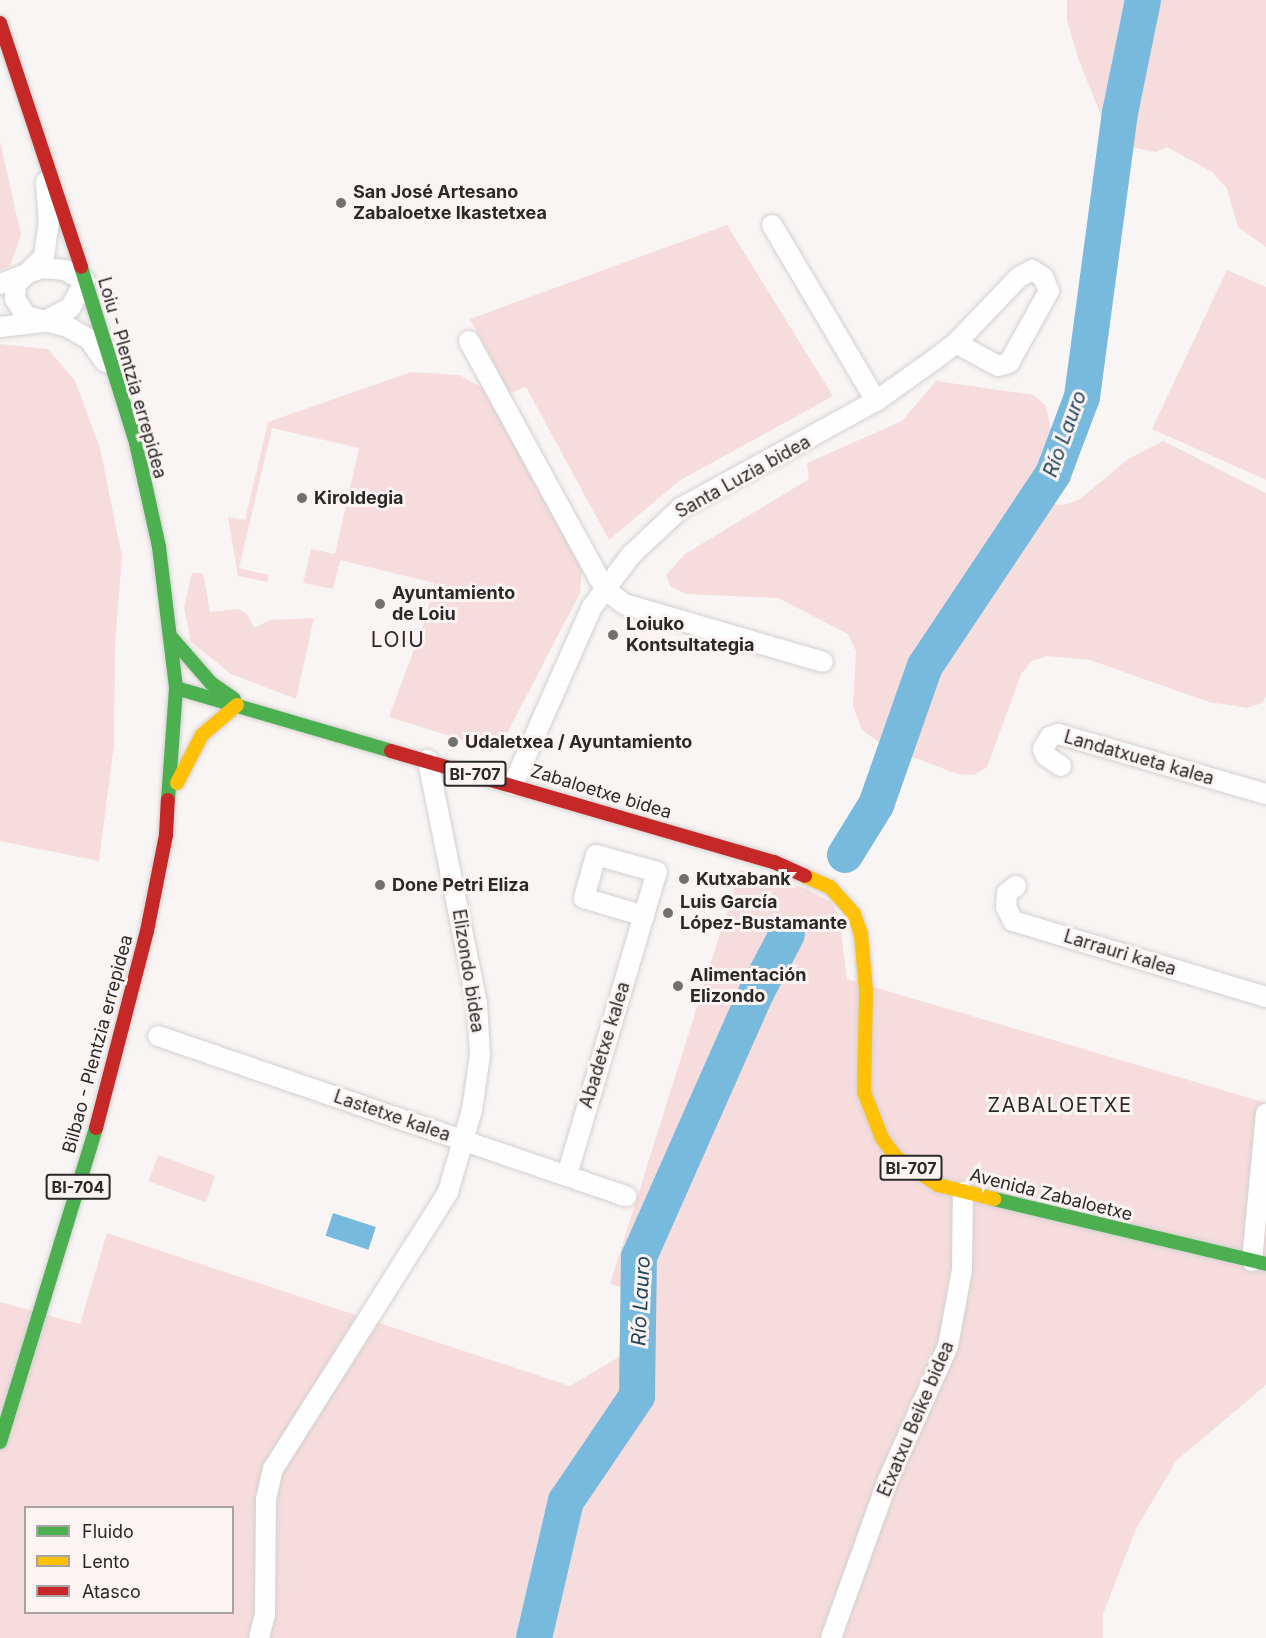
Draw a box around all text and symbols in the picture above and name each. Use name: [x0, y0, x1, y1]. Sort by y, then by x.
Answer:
place label: San José Artesano Zabaloetxe Ikastetxea: [353, 182, 547, 224]
marker: San José Artesano Zabaloetxe Ikastetxea: [334, 196, 348, 210]
street label: Loiu - Plentzia errepidea: [93, 275, 171, 481]
water label: Río Lauro: [1038, 388, 1092, 480]
street label: Santa Luzia bidea: [672, 431, 814, 523]
place label: Kiroldegia: [314, 487, 404, 509]
marker: Kiroldegia: [295, 491, 309, 505]
place label: Ayuntamiento de Loiu: [392, 583, 515, 626]
marker: Ayuntamiento de Loiu: [373, 597, 387, 611]
place label: Loiuko Kontsultategia: [626, 614, 754, 656]
marker: Loiuko Kontsultategia: [604, 626, 622, 644]
district label: LOIU: [371, 627, 425, 653]
street label: Landatxueta kalea: [1061, 726, 1217, 790]
place label: Udaletxea / Ayuntamiento: [465, 731, 692, 753]
marker: Udaletxea / Ayuntamiento: [446, 735, 460, 749]
street label: Zabaloetxe bidea: [528, 760, 674, 824]
road number: BI-707: [444, 761, 506, 787]
place label: Kutxabank: [696, 868, 791, 890]
marker: Kutxabank: [677, 872, 691, 886]
place label: Done Petri Eliza: [392, 874, 529, 896]
marker: Done Petri Eliza: [373, 878, 387, 892]
place label: Luis García López-Bustamante: [680, 892, 847, 934]
marker: Luis García López-Bustamante: [661, 906, 675, 920]
street label: Elizondo bidea: [448, 908, 488, 1034]
street label: Larrauri kalea: [1061, 926, 1179, 980]
street label: Bilbao - Plentzia errepidea: [58, 933, 138, 1155]
place label: Alimentación Elizondo: [690, 965, 806, 1008]
street label: Abadetxe kalea: [575, 979, 635, 1111]
marker: Alimentación Elizondo: [671, 979, 685, 993]
street label: Lastetxe kalea: [331, 1086, 453, 1146]
district label: ZABALOETXE: [988, 1093, 1132, 1117]
road number: BI-707: [880, 1155, 942, 1181]
street label: Avenida Zabaloetxe: [967, 1164, 1135, 1226]
road number: BI-704: [45, 1174, 111, 1200]
water label: Río Lauro: [627, 1255, 655, 1347]
street label: Etxatxu Beike bidea: [873, 1338, 959, 1500]
legend: [24, 1506, 234, 1614]
text: Fluido: [82, 1521, 134, 1542]
text: Lento: [82, 1551, 130, 1572]
text: Atasco: [82, 1581, 141, 1602]

